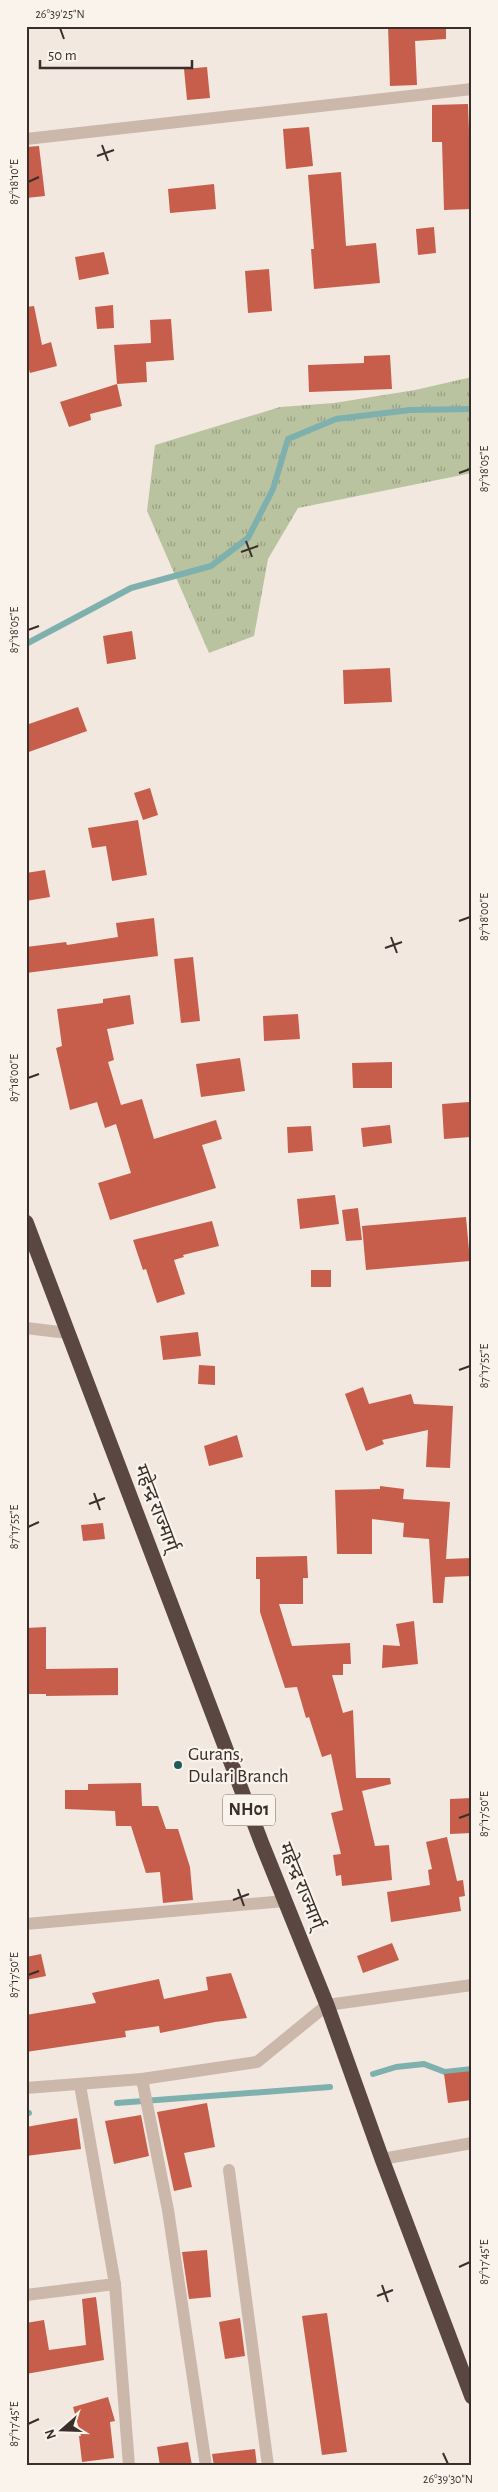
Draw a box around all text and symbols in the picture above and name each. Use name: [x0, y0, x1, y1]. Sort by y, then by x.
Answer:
text: 26°39'25"N: [35, 8, 85, 20]
scale bar: [40, 38, 192, 70]
text: 50 m: [48, 48, 77, 63]
text: 87°18'10"E: [8, 159, 20, 205]
text: 87°18'05"E: [478, 446, 490, 492]
text: 87°18'05"E: [8, 607, 20, 653]
text: 87°18'00"E: [478, 893, 490, 941]
text: 87°18'00"E: [8, 1054, 20, 1102]
text: 87°17'55"E: [478, 1344, 490, 1388]
street label: महेन्द्र राज्मार्ग्: [130, 1461, 185, 1557]
text: 87°17'55"E: [8, 1505, 20, 1549]
place label: Gurans, Dulari Branch: [188, 1745, 289, 1786]
marker: Gurans, Dulari Branch: [172, 1759, 184, 1771]
text: 87°17'50"E: [478, 1791, 490, 1837]
road number: NH01: [223, 1794, 275, 1826]
street label: महेन्द्र राज्मार्ग्: [274, 1839, 331, 1935]
text: 87°17'50"E: [8, 1952, 20, 1998]
text: 87°17'45"E: [478, 2239, 490, 2285]
text: 87°17'45"E: [8, 2401, 20, 2447]
north arrow: [38, 2404, 88, 2454]
text: N: [42, 2427, 59, 2441]
text: 26°39'30"N: [423, 2473, 473, 2485]

